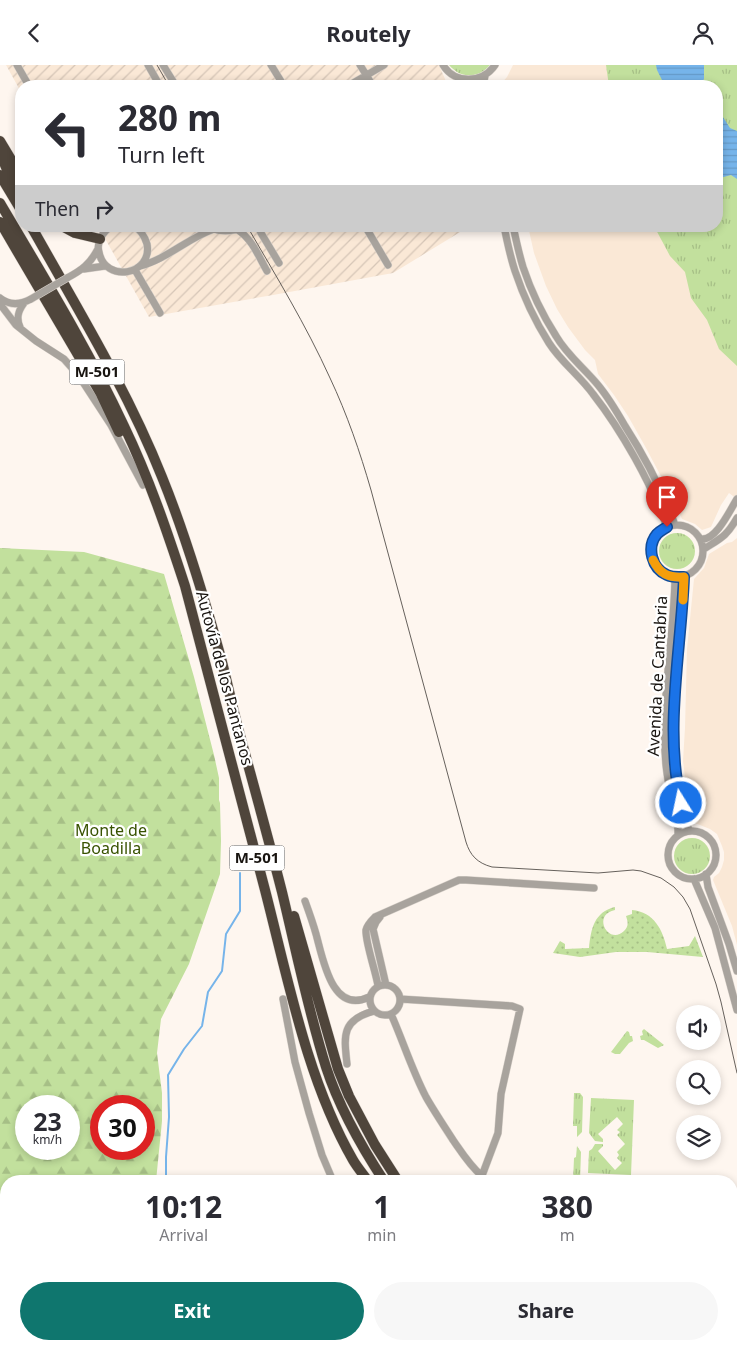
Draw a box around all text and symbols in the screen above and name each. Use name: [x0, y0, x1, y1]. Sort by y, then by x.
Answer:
text: Routely: [326, 18, 411, 48]
icon: back: [20, 19, 48, 47]
icon: person: [689, 19, 717, 47]
text: 280 m: [118, 94, 221, 141]
icon: left: [35, 100, 100, 165]
text: Turn left: [118, 139, 205, 169]
icon: right: [90, 195, 118, 223]
text: Then: [35, 196, 80, 222]
road number: M-501: [70, 359, 124, 385]
pin: [646, 476, 688, 527]
icon: arrive: [653, 483, 681, 511]
street label: Autovía de los Pantanos: [191, 588, 259, 768]
street label: Avenida de Cantabria: [642, 595, 672, 757]
position arrow: [654, 776, 706, 828]
park label: Monte de Boadilla: [75, 819, 147, 859]
road number: M-501: [230, 845, 284, 871]
map controls: [676, 1005, 721, 1160]
button: sound: [676, 1005, 721, 1050]
button: search: [676, 1060, 721, 1105]
speed limit sign: 30: [90, 1095, 155, 1160]
text: 23: [33, 1104, 62, 1138]
button: layers: [676, 1115, 721, 1160]
text: km/h: [33, 1131, 62, 1148]
text: 10:12: [145, 1186, 222, 1227]
text: 1: [373, 1186, 390, 1227]
text: 380: [541, 1186, 593, 1227]
text: Arrival: [159, 1224, 208, 1246]
text: min: [367, 1224, 396, 1246]
text: m: [560, 1224, 575, 1246]
button: Exit: [20, 1282, 364, 1340]
button: Share: [374, 1282, 718, 1340]

